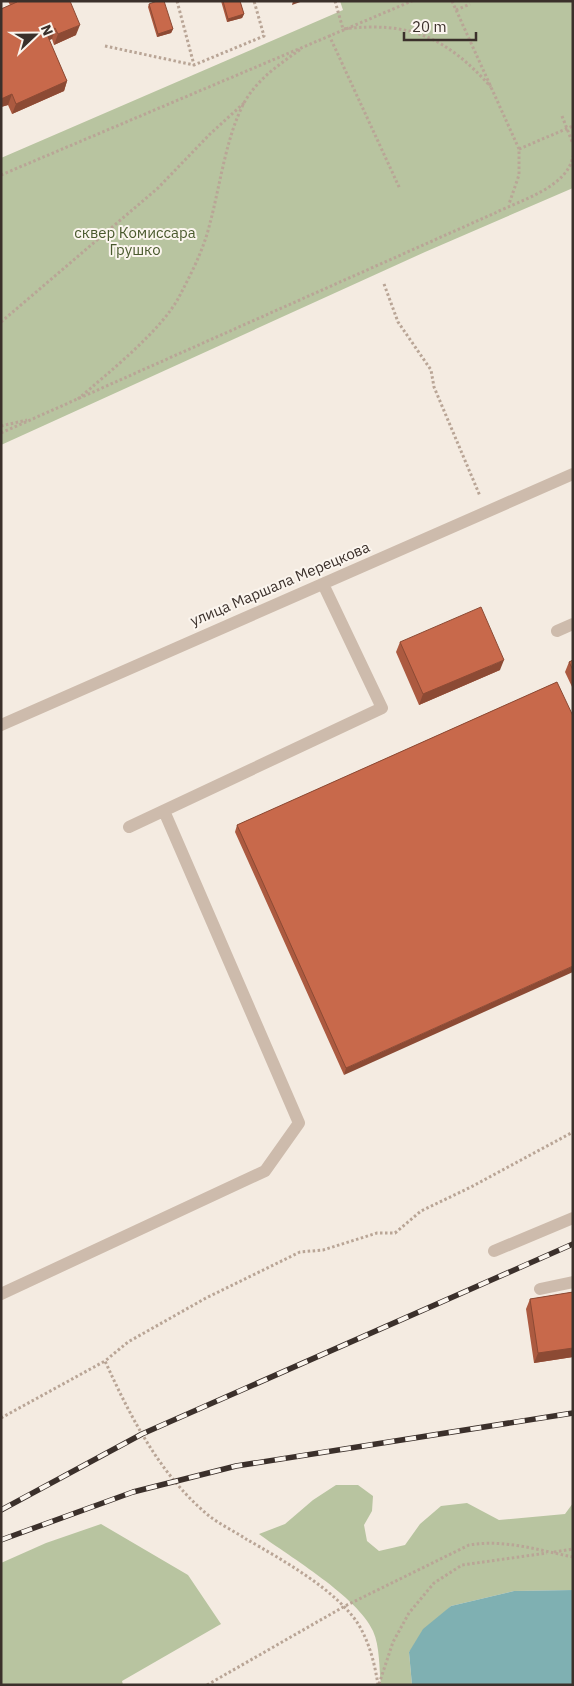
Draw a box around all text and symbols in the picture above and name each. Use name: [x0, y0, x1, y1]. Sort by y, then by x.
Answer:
north arrow: [10, 10, 60, 60]
scale bar: [404, 10, 476, 42]
text: 20 m: [412, 17, 447, 36]
text: N: [37, 22, 57, 38]
park label: сквер Комиссара Грушко: [74, 223, 196, 259]
street label: улица Маршала Мерецкова: [187, 537, 372, 630]

